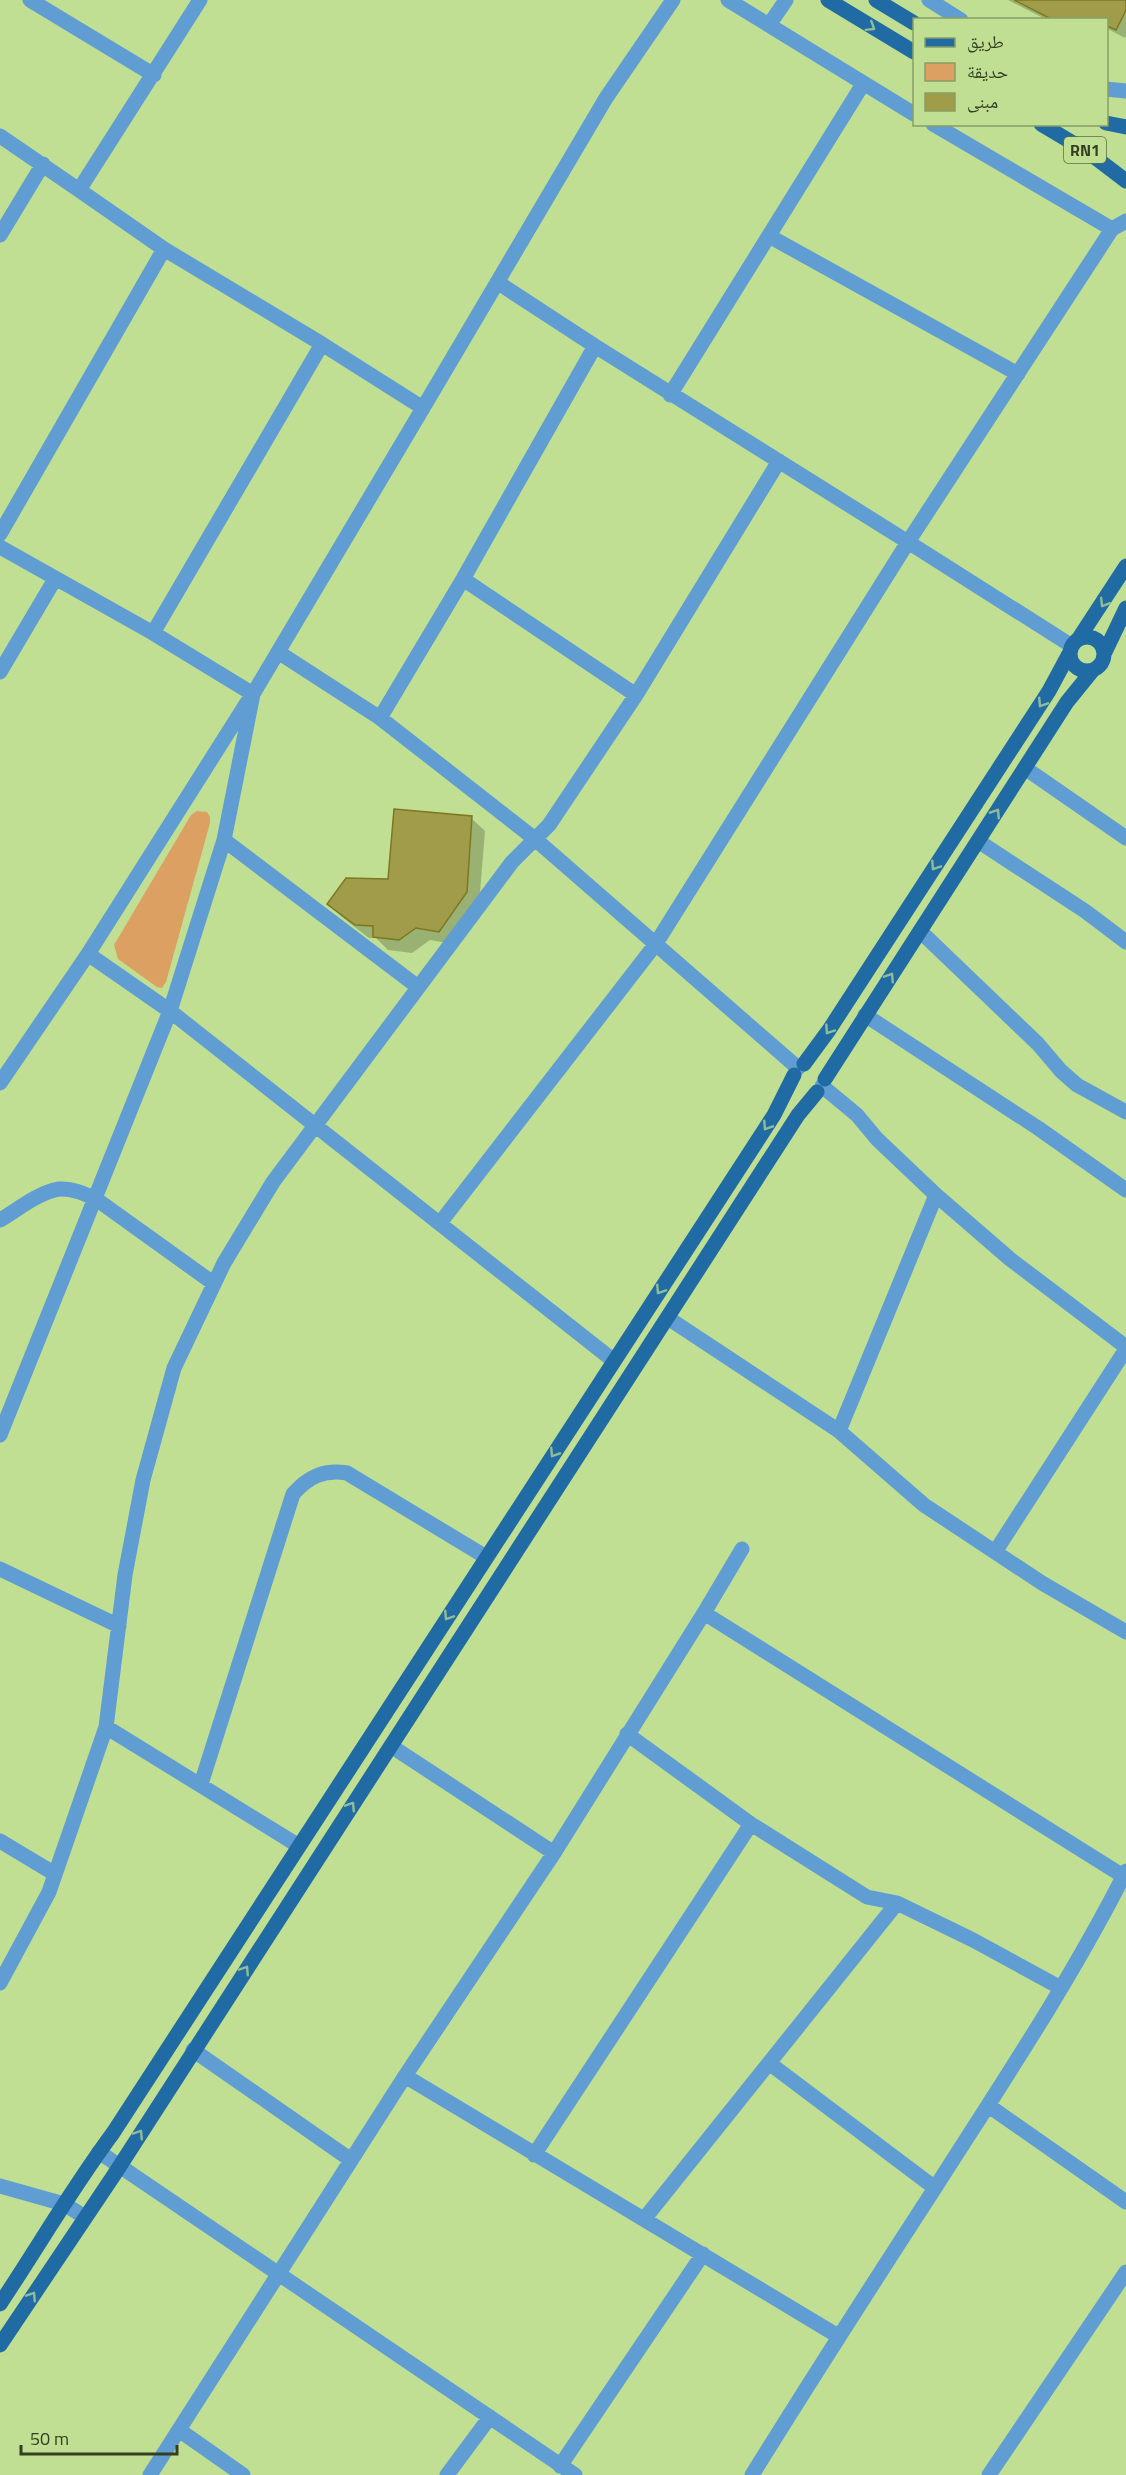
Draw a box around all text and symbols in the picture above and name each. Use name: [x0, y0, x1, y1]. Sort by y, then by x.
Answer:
legend: [913, 18, 1108, 126]
one-way arrow: [865, 19, 875, 31]
text: طريق: [967, 28, 1004, 55]
text: حديقة: [967, 58, 1008, 85]
text: مبنى: [967, 88, 998, 115]
road number: RN1: [1064, 137, 1106, 163]
one-way arrow: [1099, 597, 1111, 607]
one-way arrow: [1037, 697, 1049, 707]
one-way arrow: [989, 809, 1000, 820]
one-way arrow: [931, 859, 942, 870]
one-way arrow: [883, 972, 894, 983]
one-way arrow: [825, 1023, 836, 1034]
one-way arrow: [762, 1120, 774, 1130]
one-way arrow: [657, 1283, 668, 1294]
one-way arrow: [550, 1446, 561, 1457]
one-way arrow: [444, 1610, 455, 1621]
one-way arrow: [344, 1802, 355, 1813]
one-way arrow: [238, 1966, 250, 1976]
one-way arrow: [132, 2130, 144, 2140]
one-way arrow: [25, 2292, 36, 2303]
scale bar: [21, 2418, 177, 2456]
text: 50 m: [30, 2425, 69, 2452]

